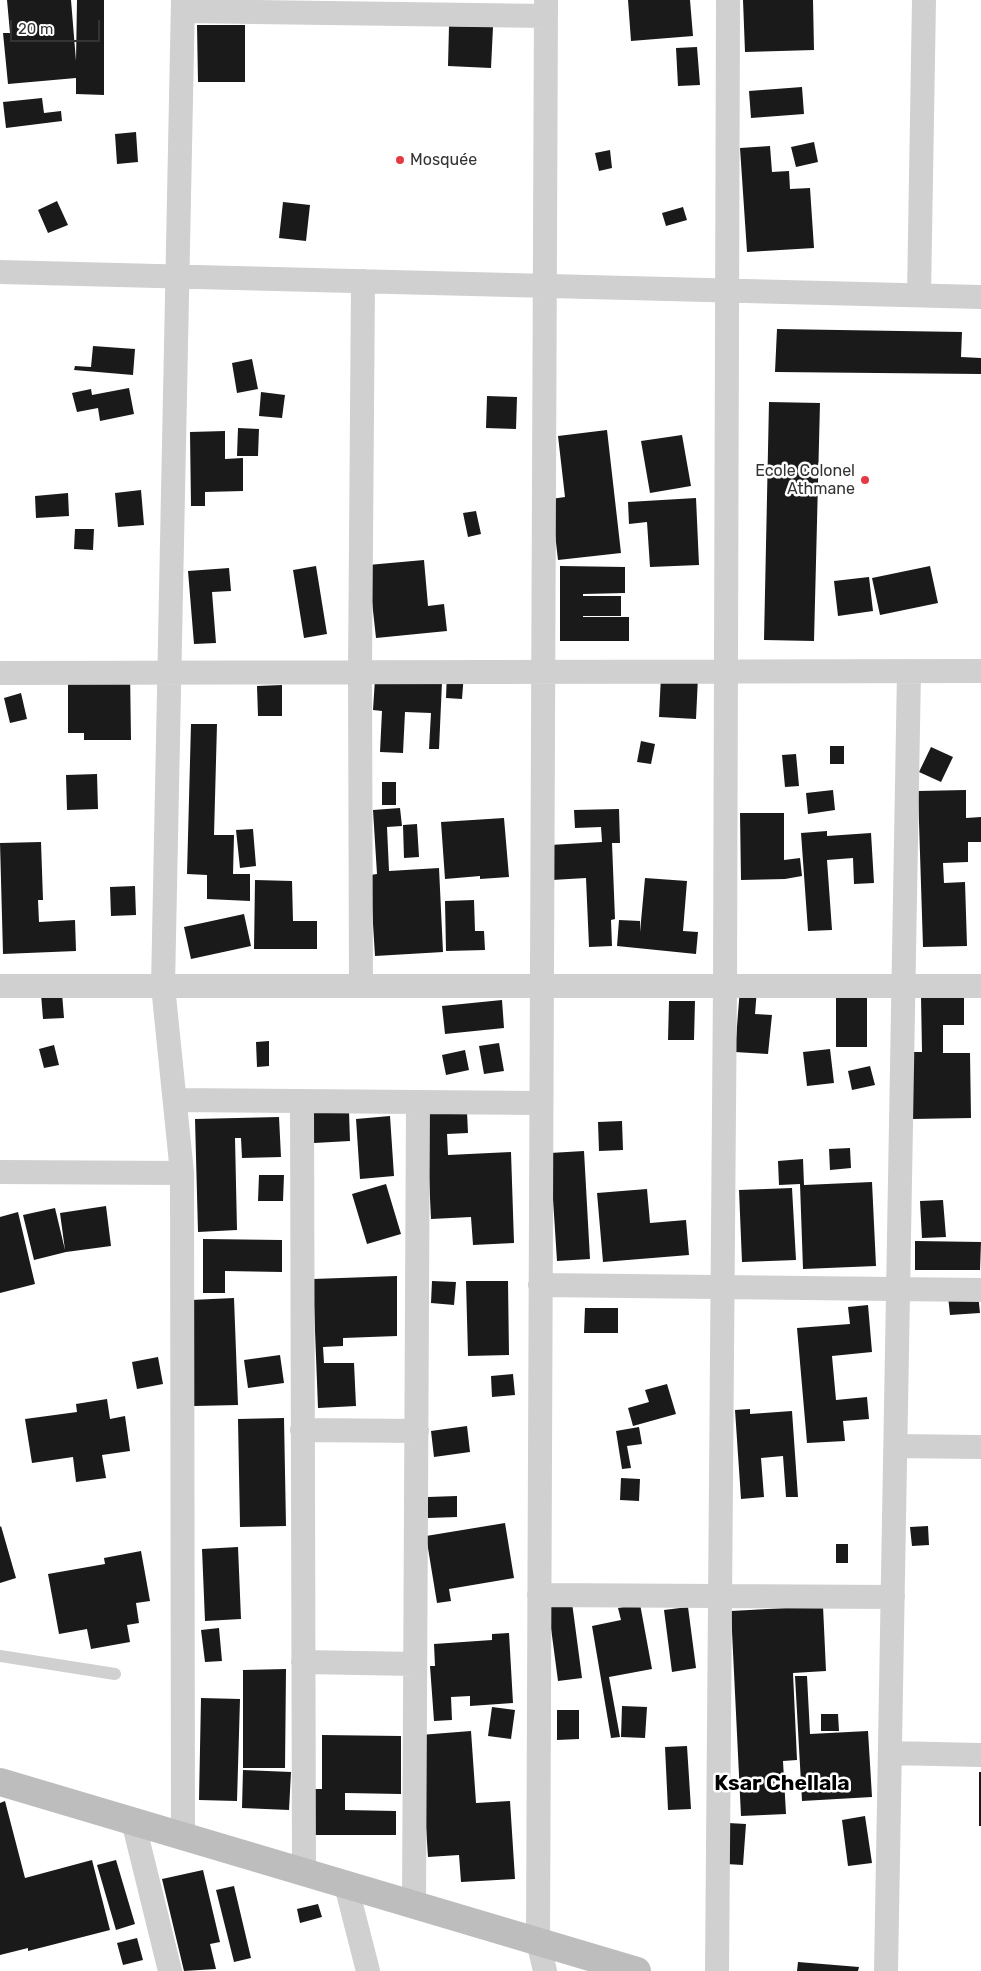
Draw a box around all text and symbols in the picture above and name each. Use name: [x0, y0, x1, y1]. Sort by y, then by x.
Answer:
scale bar: [12, 10, 102, 42]
text: 20 m: [18, 20, 53, 38]
place label: Mosquée: [410, 150, 477, 170]
marker: Mosquée: [394, 154, 406, 166]
place label: Ecole Colonel Athmane: [755, 461, 855, 499]
marker: Ecole Colonel Athmane: [859, 474, 871, 486]
district label: Ksar Chellala: [714, 1771, 850, 1797]

